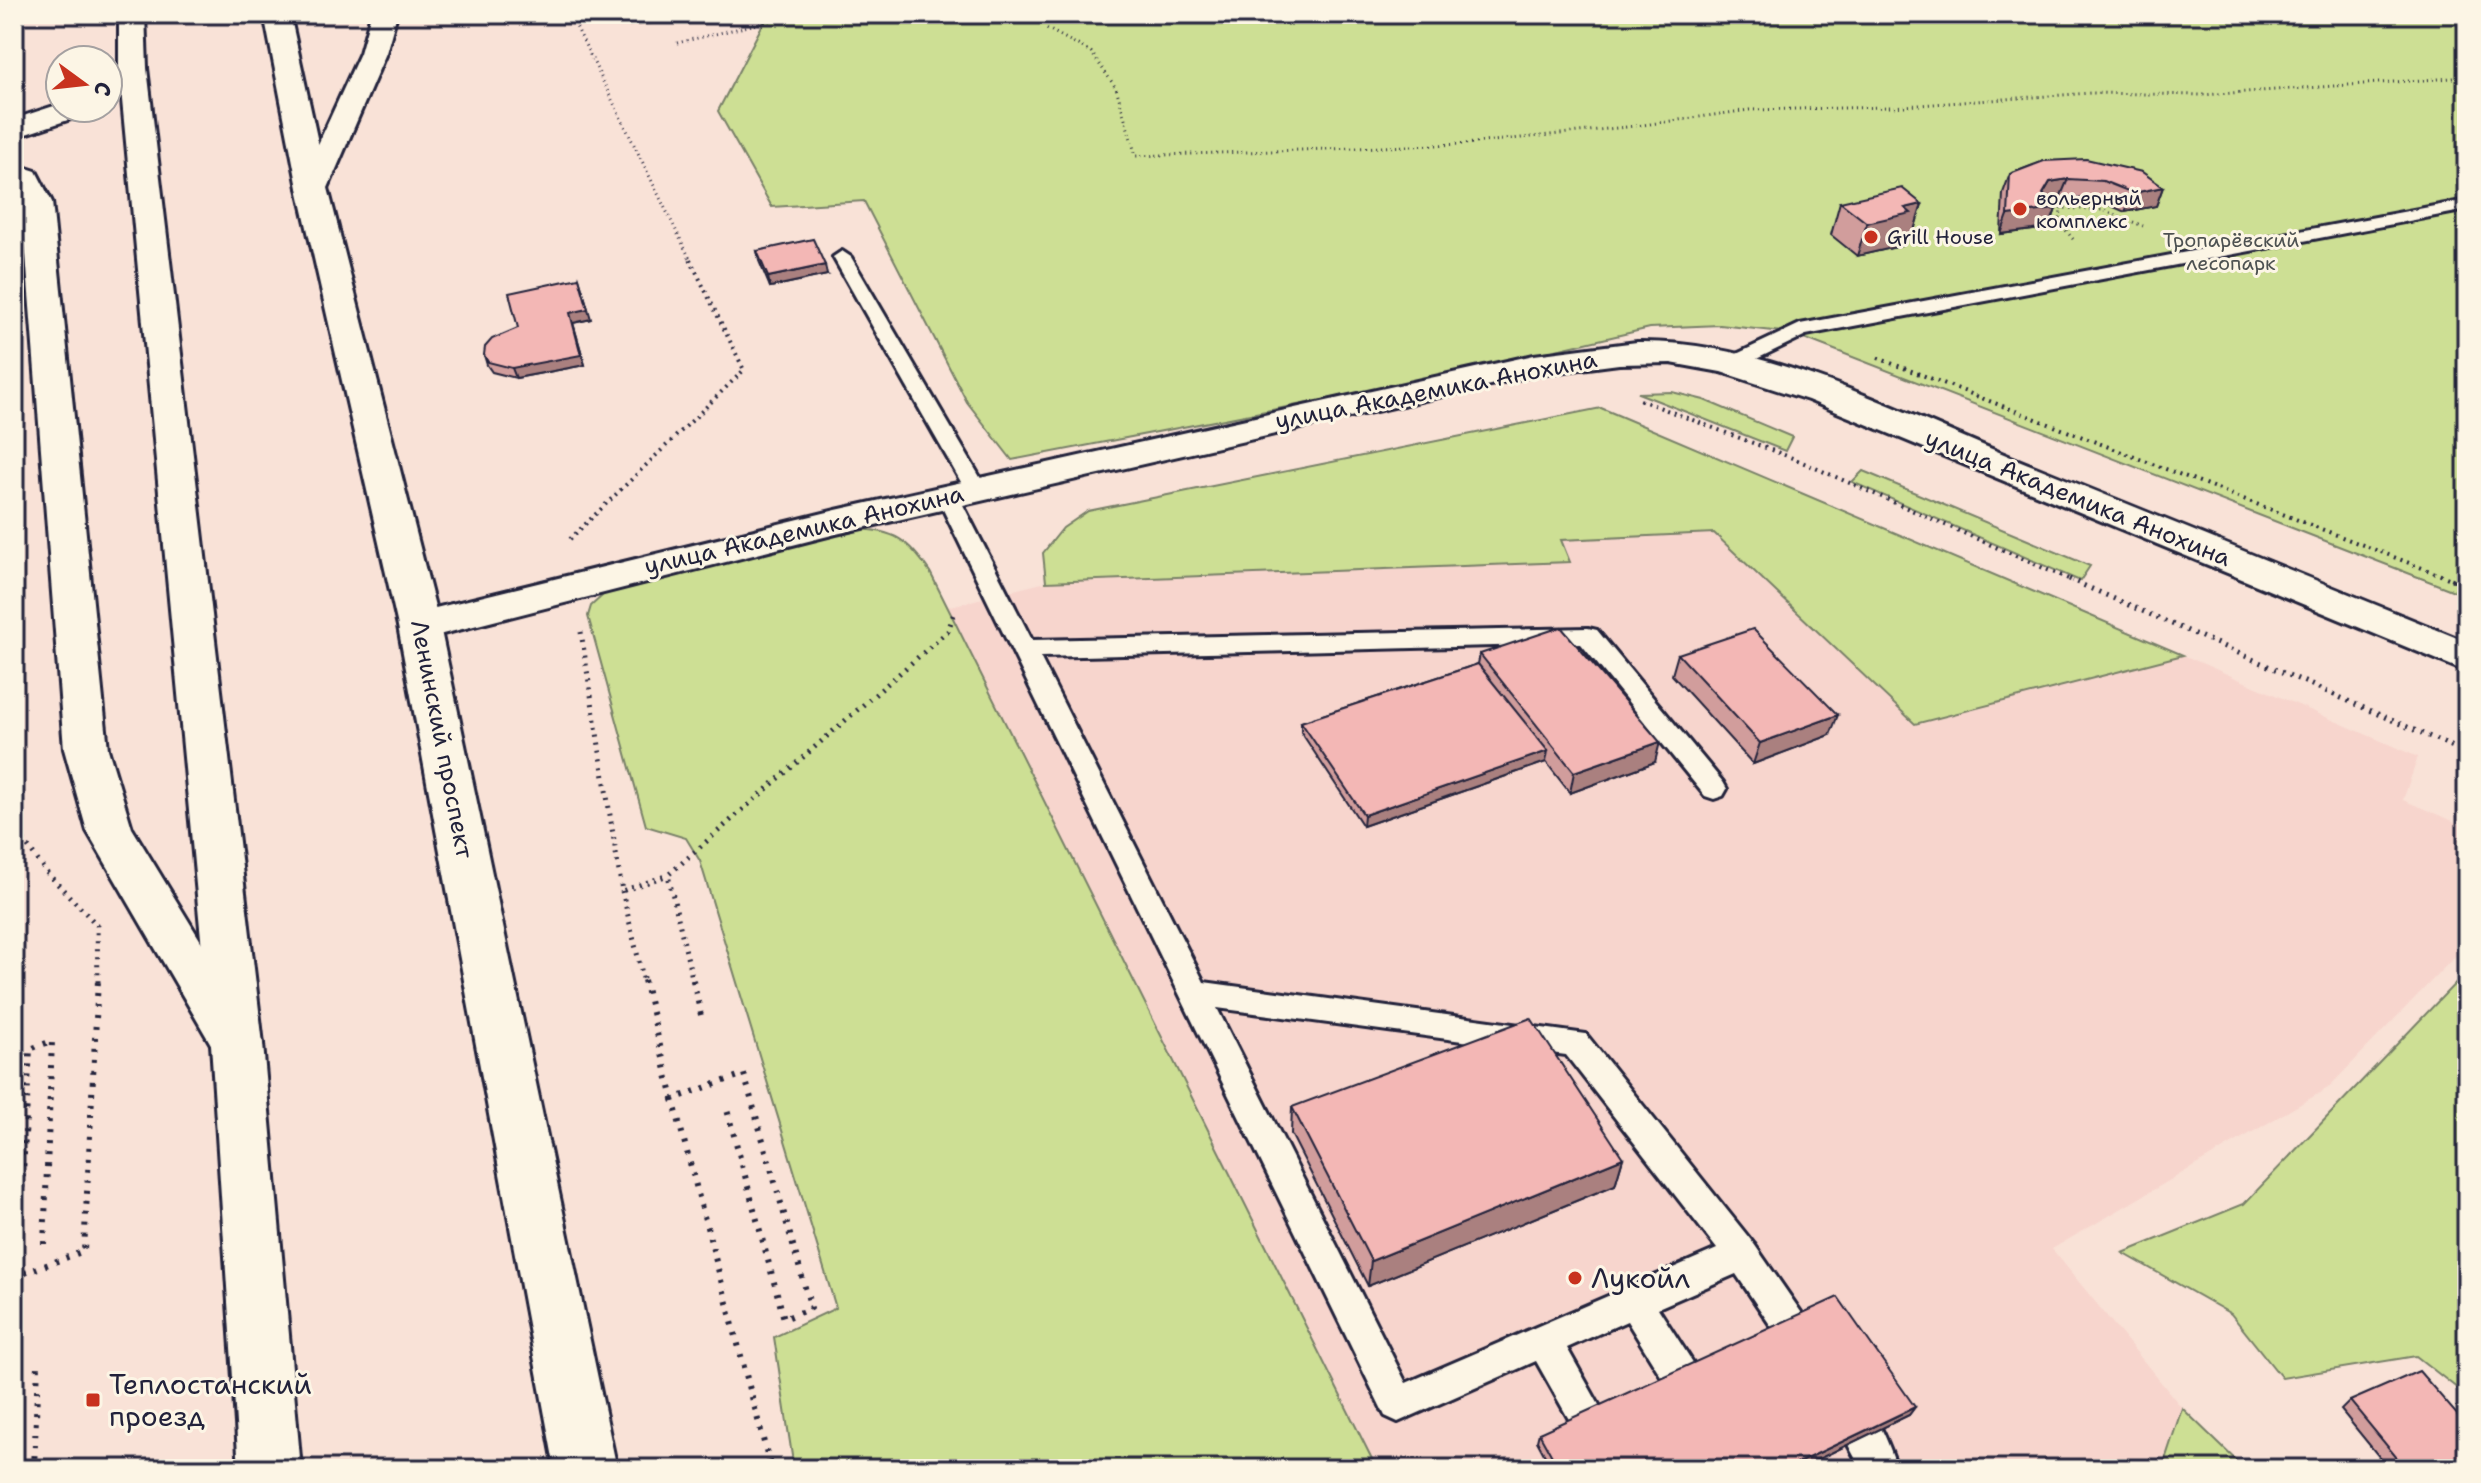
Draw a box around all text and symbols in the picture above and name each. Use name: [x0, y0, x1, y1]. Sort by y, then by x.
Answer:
north arrow: [44, 44, 124, 124]
text: С: [87, 79, 119, 99]
place label: вольерный комплекс: [2036, 185, 2142, 234]
marker: вольерный комплекс: [2011, 200, 2029, 218]
place label: Grill House: [1887, 224, 1994, 250]
park label: Тропарёвский лесопарк: [2163, 227, 2299, 276]
marker: Grill House: [1862, 228, 1880, 246]
street label: улица Академика Анохина: [1272, 343, 1600, 437]
street label: улица Академика Анохина: [1920, 422, 2236, 574]
street label: улица Академика Анохина: [641, 478, 967, 582]
street label: Ленинский проспект: [403, 617, 481, 862]
place label: Лукойл: [1591, 1259, 1691, 1297]
marker: Лукойл: [1566, 1269, 1584, 1287]
place label: Теплостанский проезд: [109, 1365, 312, 1435]
marker: Теплостанский проезд: [84, 1391, 102, 1409]

